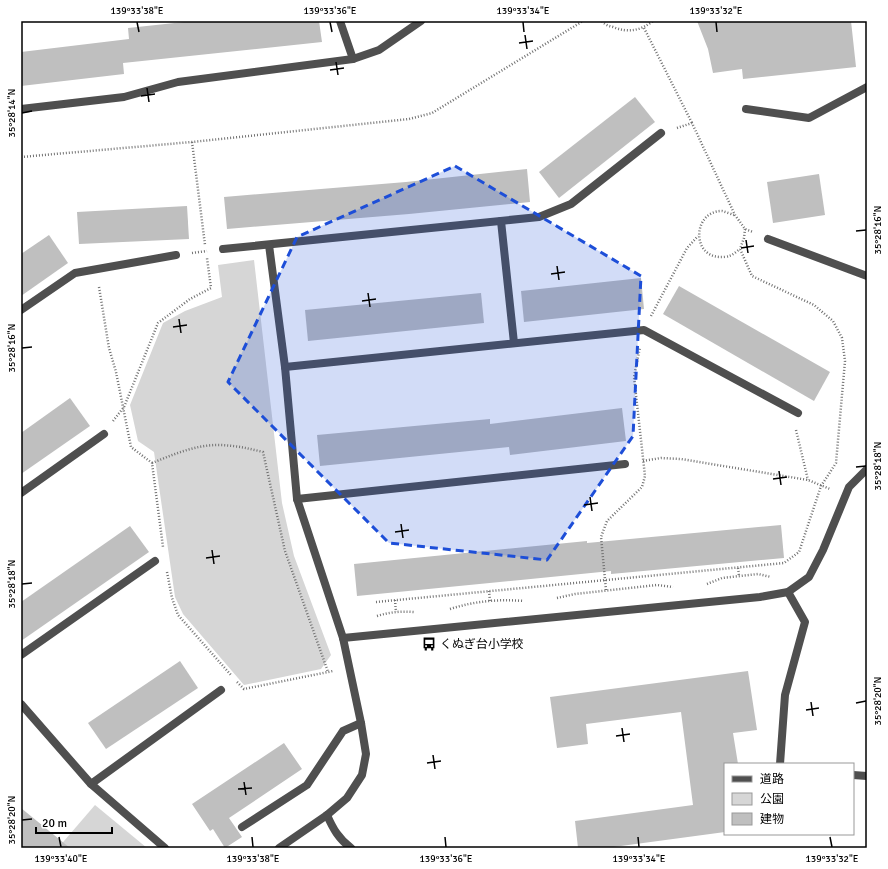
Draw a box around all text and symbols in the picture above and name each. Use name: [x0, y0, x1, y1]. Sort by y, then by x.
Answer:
text: 139°33'38"E: [110, 5, 164, 17]
text: 139°33'36"E: [303, 5, 357, 17]
text: 139°33'34"E: [496, 5, 550, 17]
text: 139°33'32"E: [689, 5, 743, 17]
text: 35°28'14"N: [6, 89, 18, 137]
text: 35°28'16"N: [872, 206, 884, 254]
text: 35°28'16"N: [6, 324, 18, 372]
text: 35°28'18"N: [872, 442, 884, 490]
text: 35°28'18"N: [6, 560, 18, 608]
bus stop icon: くぬぎ台小学校: [421, 636, 437, 652]
place label: くぬぎ台小学校: [440, 637, 524, 652]
text: 35°28'20"N: [872, 677, 884, 725]
legend: [724, 763, 854, 835]
text: 道路: [760, 772, 784, 787]
text: 公園: [760, 792, 784, 807]
text: 35°28'20"N: [6, 796, 18, 844]
scale bar: [36, 809, 112, 835]
text: 建物: [760, 812, 784, 827]
text: 20 m: [42, 816, 67, 831]
text: 139°33'40"E: [34, 853, 88, 865]
text: 139°33'38"E: [226, 853, 280, 865]
text: 139°33'36"E: [419, 853, 473, 865]
text: 139°33'34"E: [612, 853, 666, 865]
text: 139°33'32"E: [805, 853, 859, 865]

